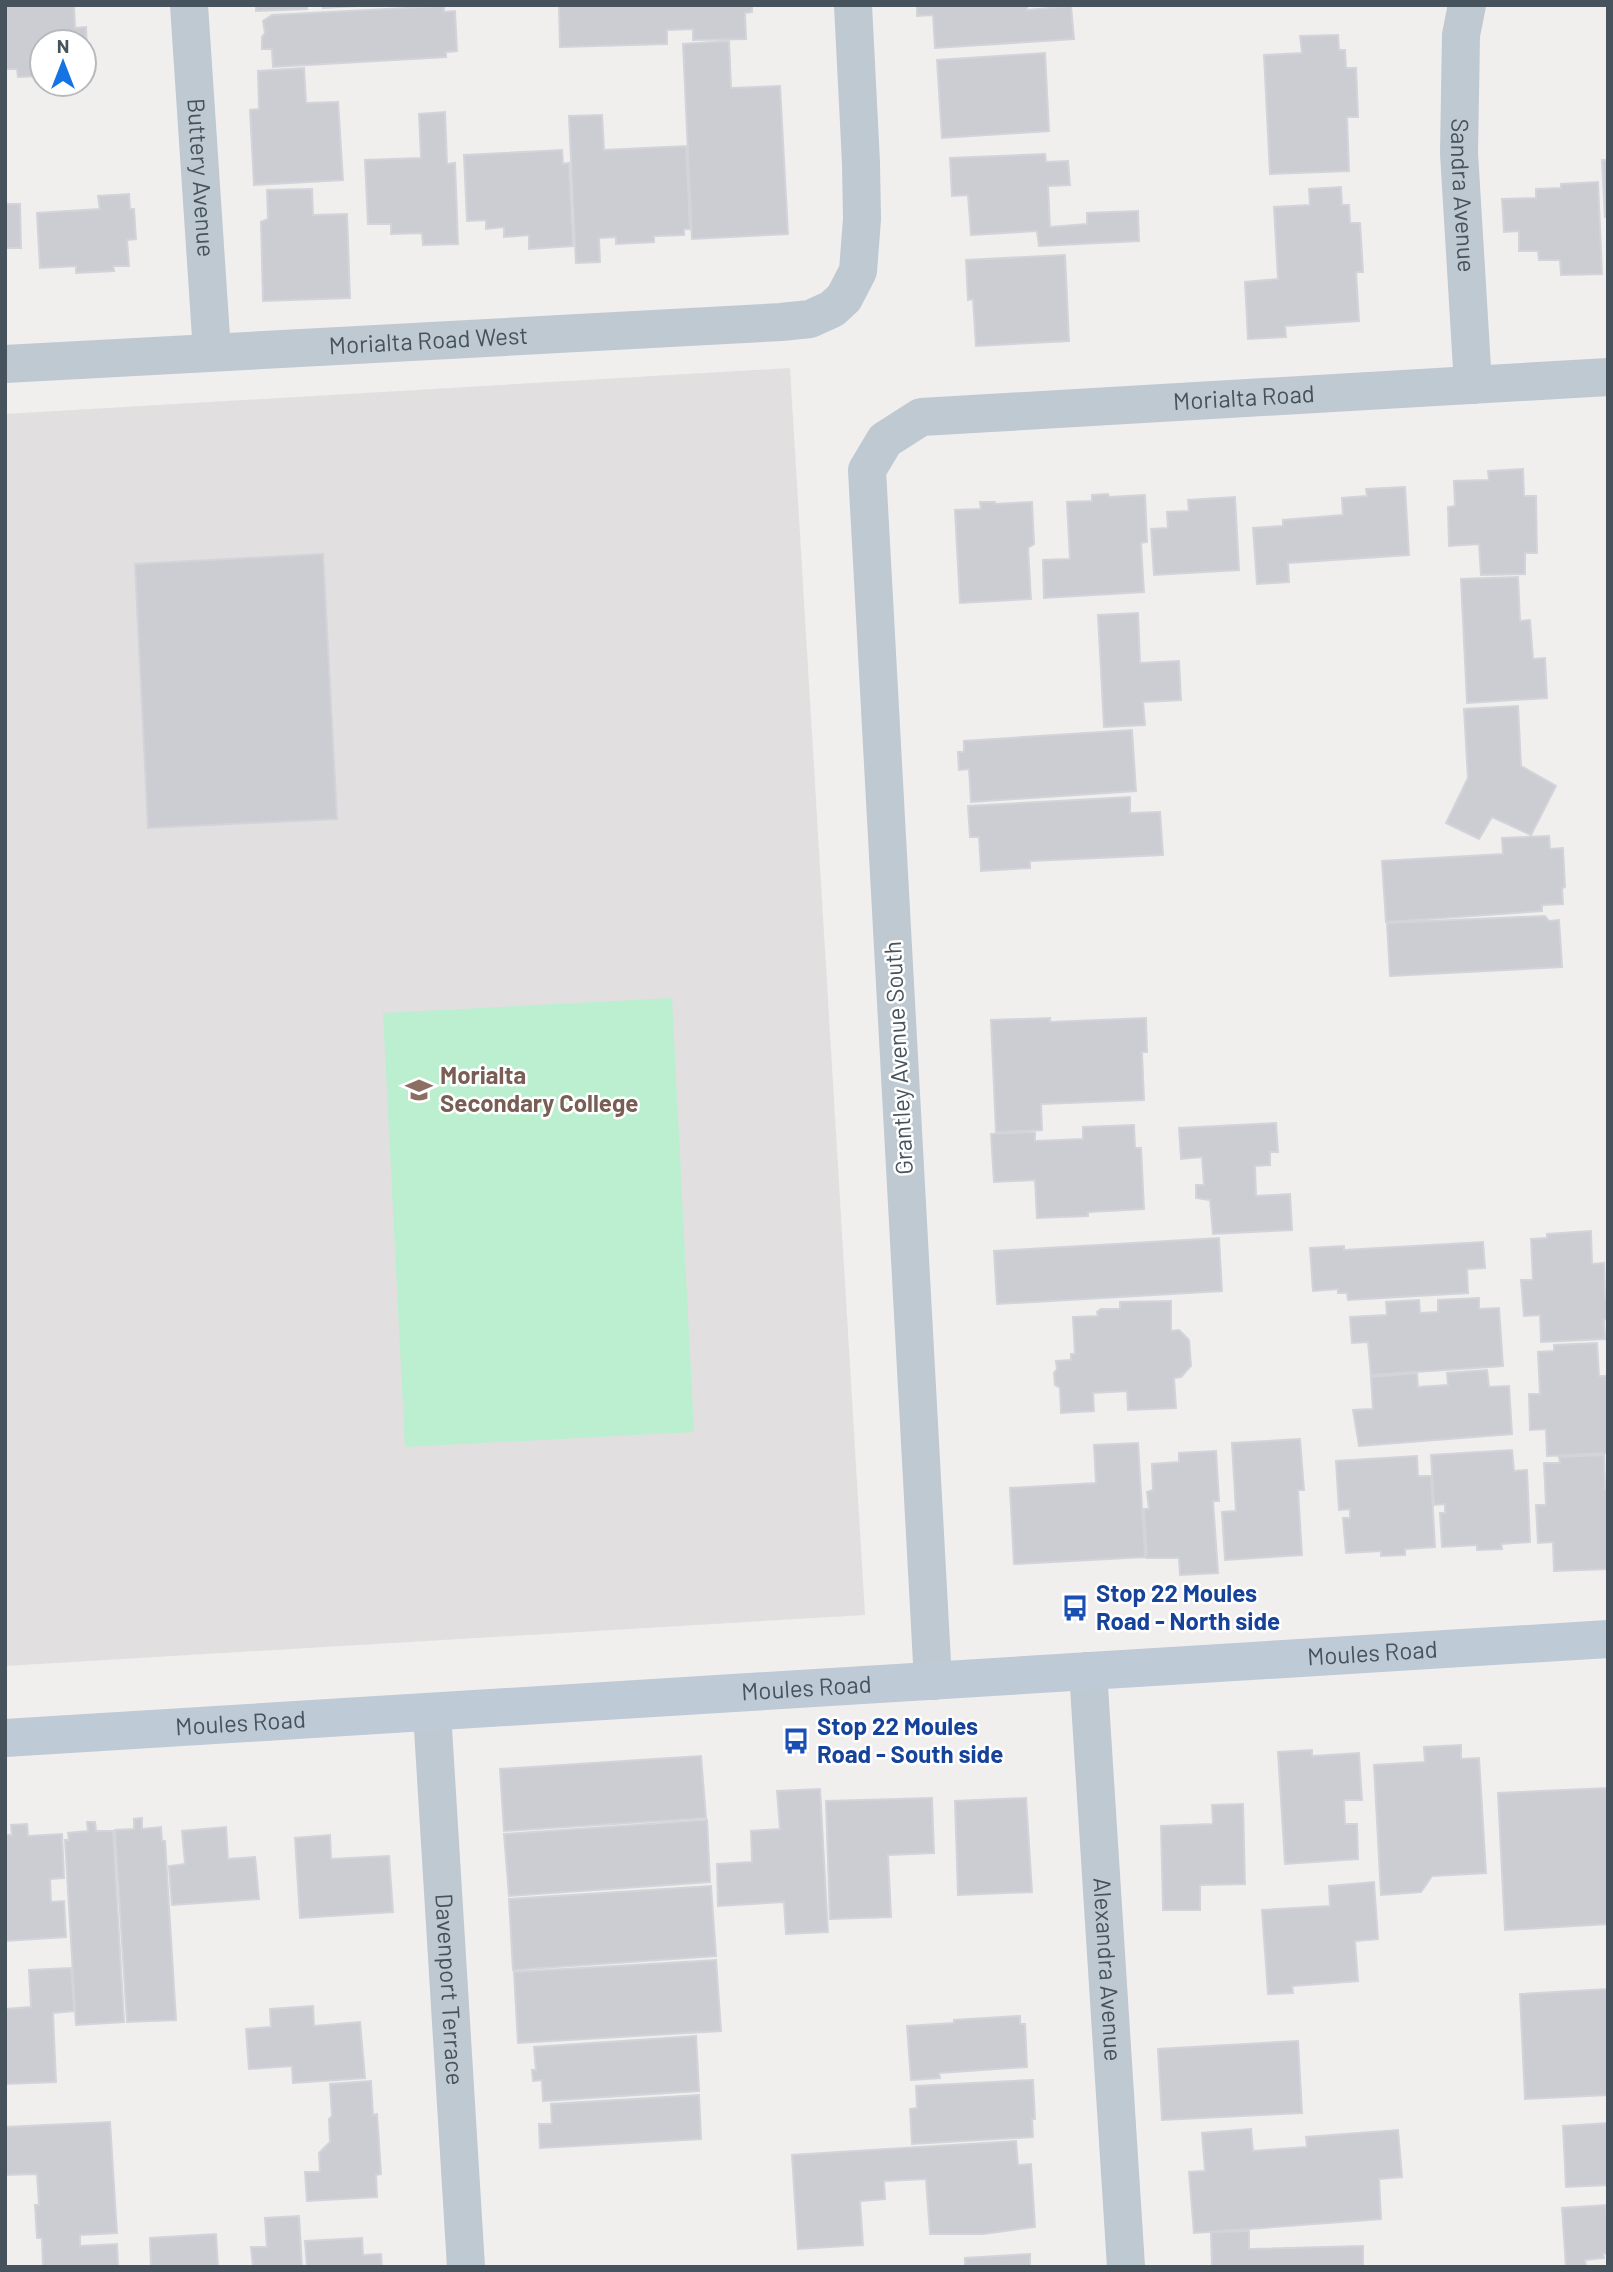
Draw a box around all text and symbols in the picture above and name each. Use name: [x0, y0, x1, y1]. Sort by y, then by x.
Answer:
north arrow: [28, 28, 98, 98]
text: N: [57, 34, 69, 57]
street label: Buttery Avenue: [182, 97, 222, 258]
street label: Sandra Avenue: [1446, 118, 1482, 273]
street label: Morialta Road West: [328, 320, 529, 359]
street label: Morialta Road: [1172, 378, 1316, 415]
street label: Grantley Avenue South: [877, 941, 918, 1176]
place label: Morialta Secondary College: [440, 1060, 638, 1117]
school or university icon: Morialta Secondary College: [404, 1075, 434, 1105]
place label: Stop 22 Moules Road - North side: [1096, 1578, 1280, 1635]
bus stop icon: Stop 22 Moules Road - North side: [1060, 1593, 1090, 1623]
street label: Moules Road: [1306, 1634, 1438, 1671]
street label: Moules Road: [740, 1669, 873, 1706]
street label: Moules Road: [174, 1703, 307, 1740]
place label: Stop 22 Moules Road - South side: [817, 1711, 1003, 1768]
bus stop icon: Stop 22 Moules Road - South side: [781, 1726, 811, 1756]
street label: Alexandra Avenue: [1088, 1876, 1129, 2062]
street label: Davenport Terrace: [430, 1893, 471, 2086]

